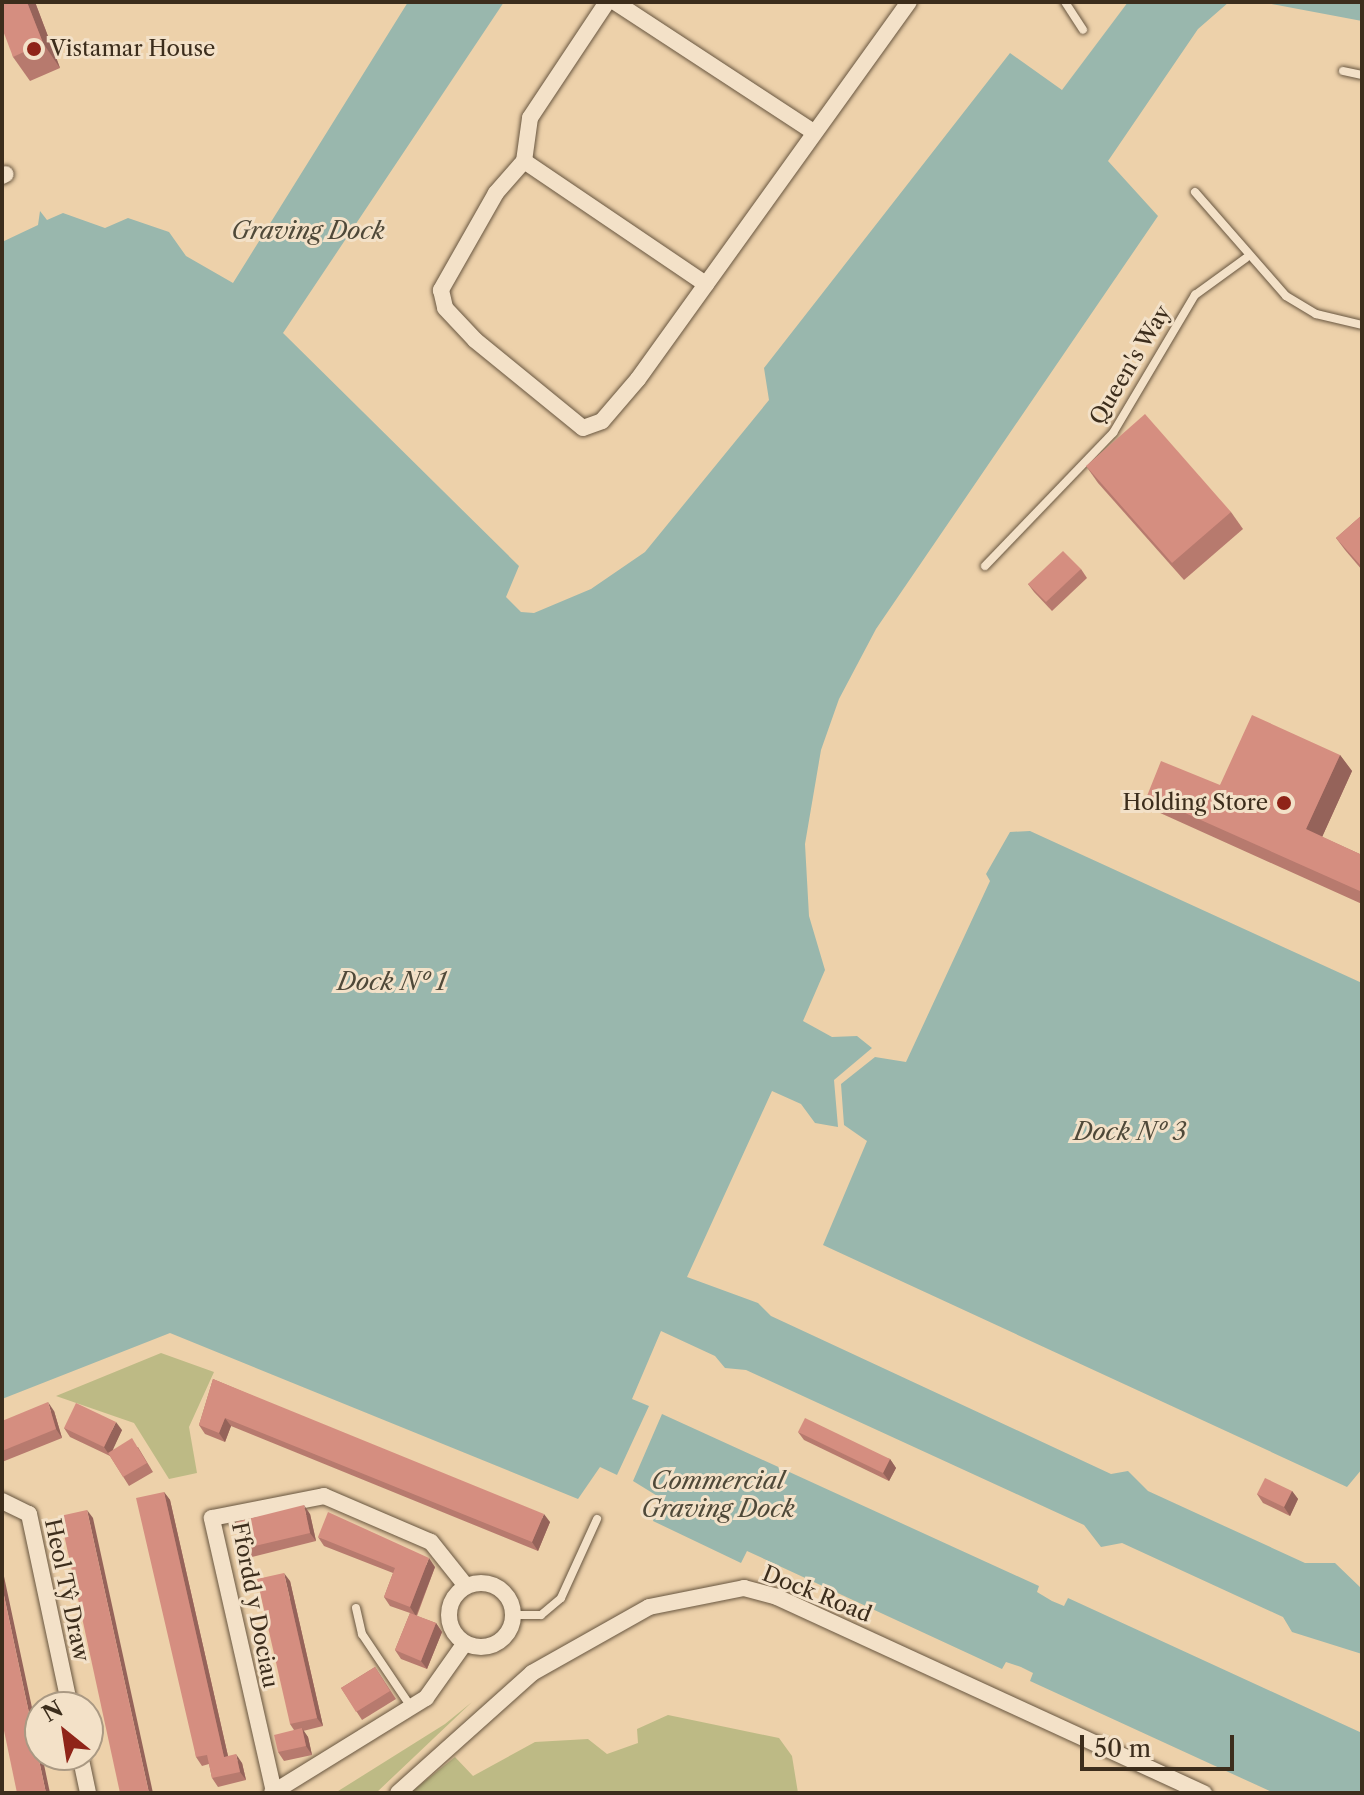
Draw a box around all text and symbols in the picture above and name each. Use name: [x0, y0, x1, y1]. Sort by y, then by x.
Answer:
place label: Vistamar House: [50, 36, 216, 62]
marker: Vistamar House: [25, 40, 43, 58]
water label: Graving Dock: [231, 217, 385, 245]
street label: Queen's Way: [1084, 300, 1176, 430]
place label: Holding Store: [1123, 790, 1268, 816]
marker: Holding Store: [1275, 794, 1293, 812]
water label: Dock Nº 1: [337, 968, 447, 996]
water label: Dock Nº 3: [1074, 1118, 1186, 1146]
water label: Commercial Graving Dock: [641, 1467, 795, 1523]
street label: Heol Tŷ Draw: [39, 1516, 95, 1664]
street label: Ffordd y Dociau: [226, 1519, 284, 1691]
street label: Dock Road: [758, 1560, 876, 1628]
north arrow: [24, 1691, 104, 1771]
text: N: [38, 1695, 68, 1728]
scale bar: [1084, 1719, 1238, 1769]
text: 50 m: [1094, 1734, 1151, 1763]

